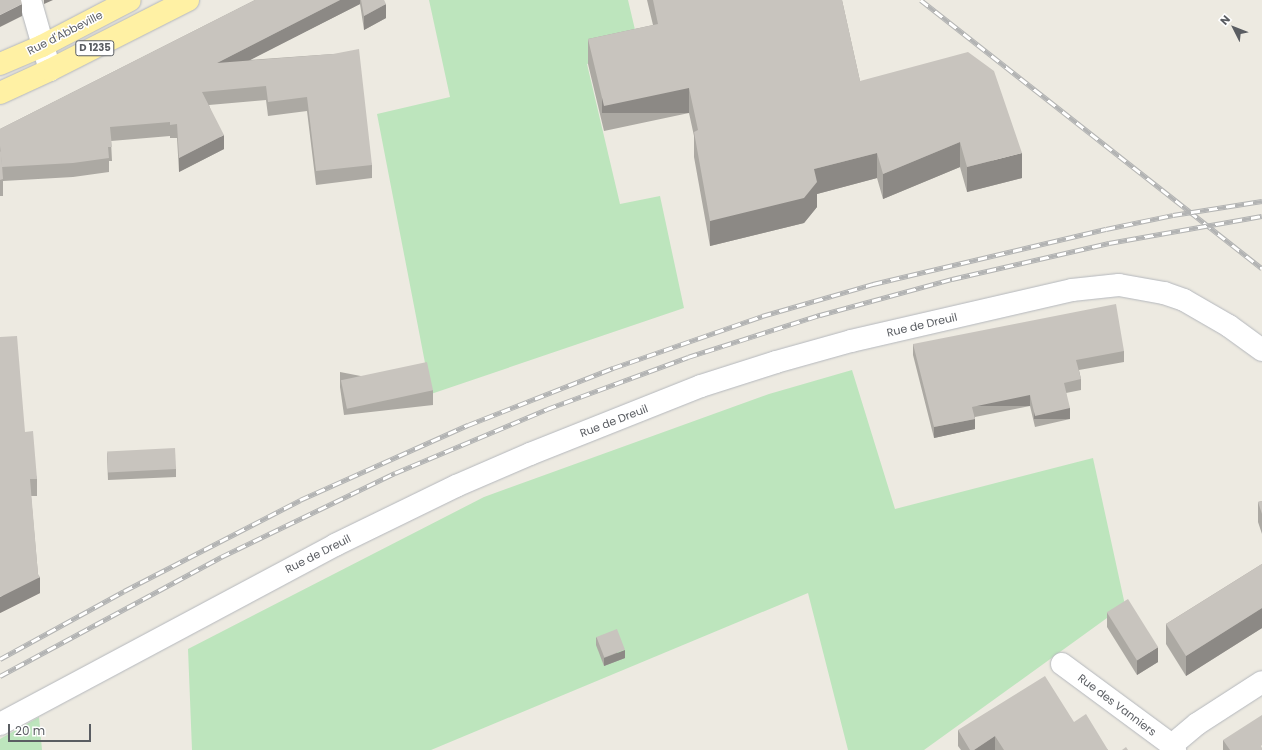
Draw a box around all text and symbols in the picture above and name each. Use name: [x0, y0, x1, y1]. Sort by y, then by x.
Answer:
street label: Rue d'Abbeville: [25, 8, 105, 58]
north arrow: [1214, 8, 1254, 48]
text: N: [1216, 12, 1234, 28]
road number: D 1235: [75, 40, 115, 56]
street label: Rue de Dreuil: [886, 310, 958, 340]
street label: Rue de Dreuil: [578, 402, 650, 440]
street label: Rue de Dreuil: [283, 532, 353, 576]
street label: Rue des Vanniers: [1075, 671, 1159, 739]
scale bar: [10, 716, 93, 742]
text: 20 m: [15, 722, 45, 739]

